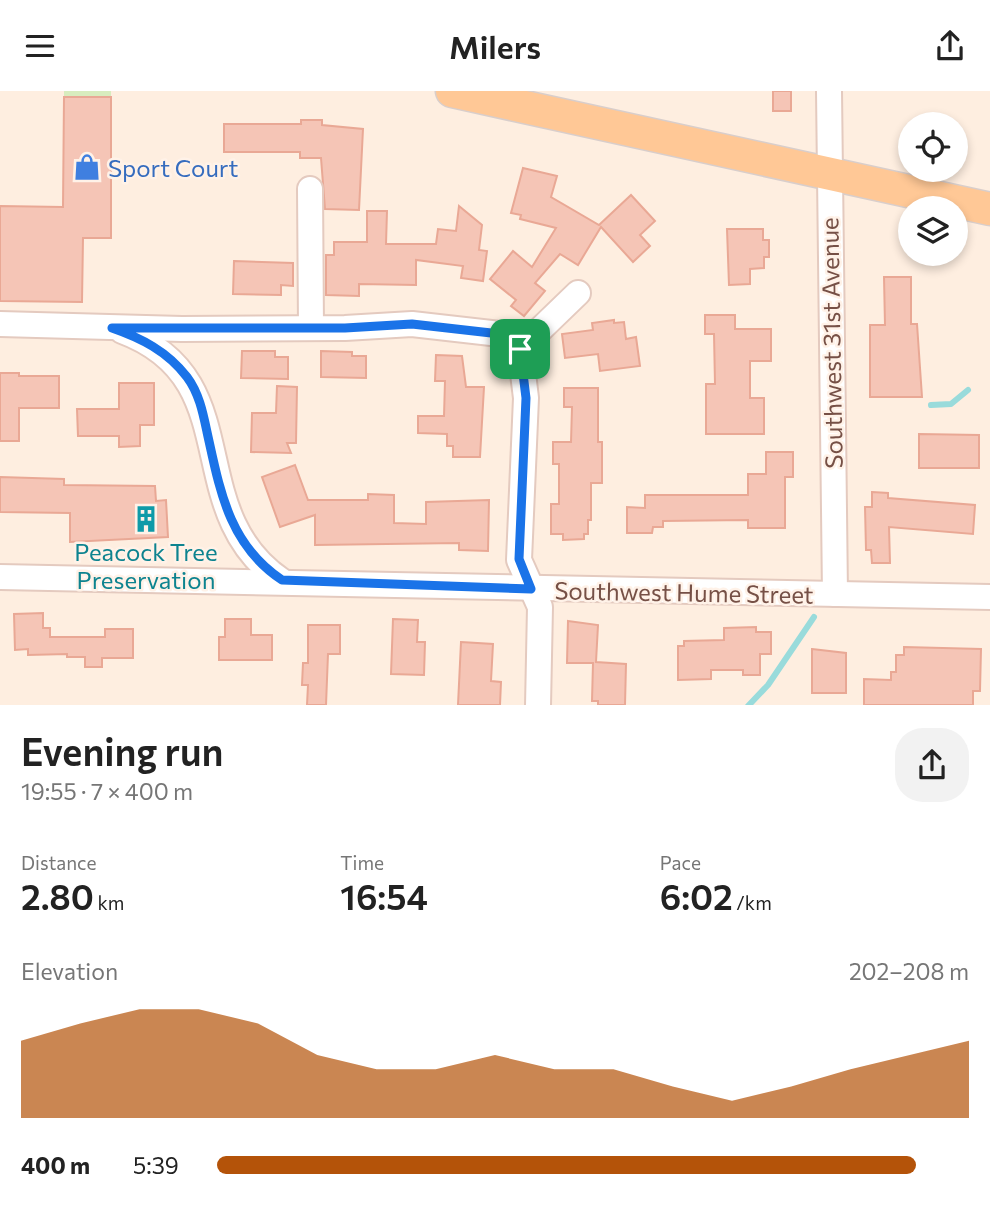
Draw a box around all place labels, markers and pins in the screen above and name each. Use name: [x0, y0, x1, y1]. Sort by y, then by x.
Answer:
shop icon: Sport Court: [72, 152, 102, 182]
place label: Sport Court: [108, 153, 238, 182]
pin: [490, 319, 550, 379]
building icon: Peacock Tree Preservation: [131, 504, 161, 534]
place label: Peacock Tree Preservation: [74, 537, 218, 594]

